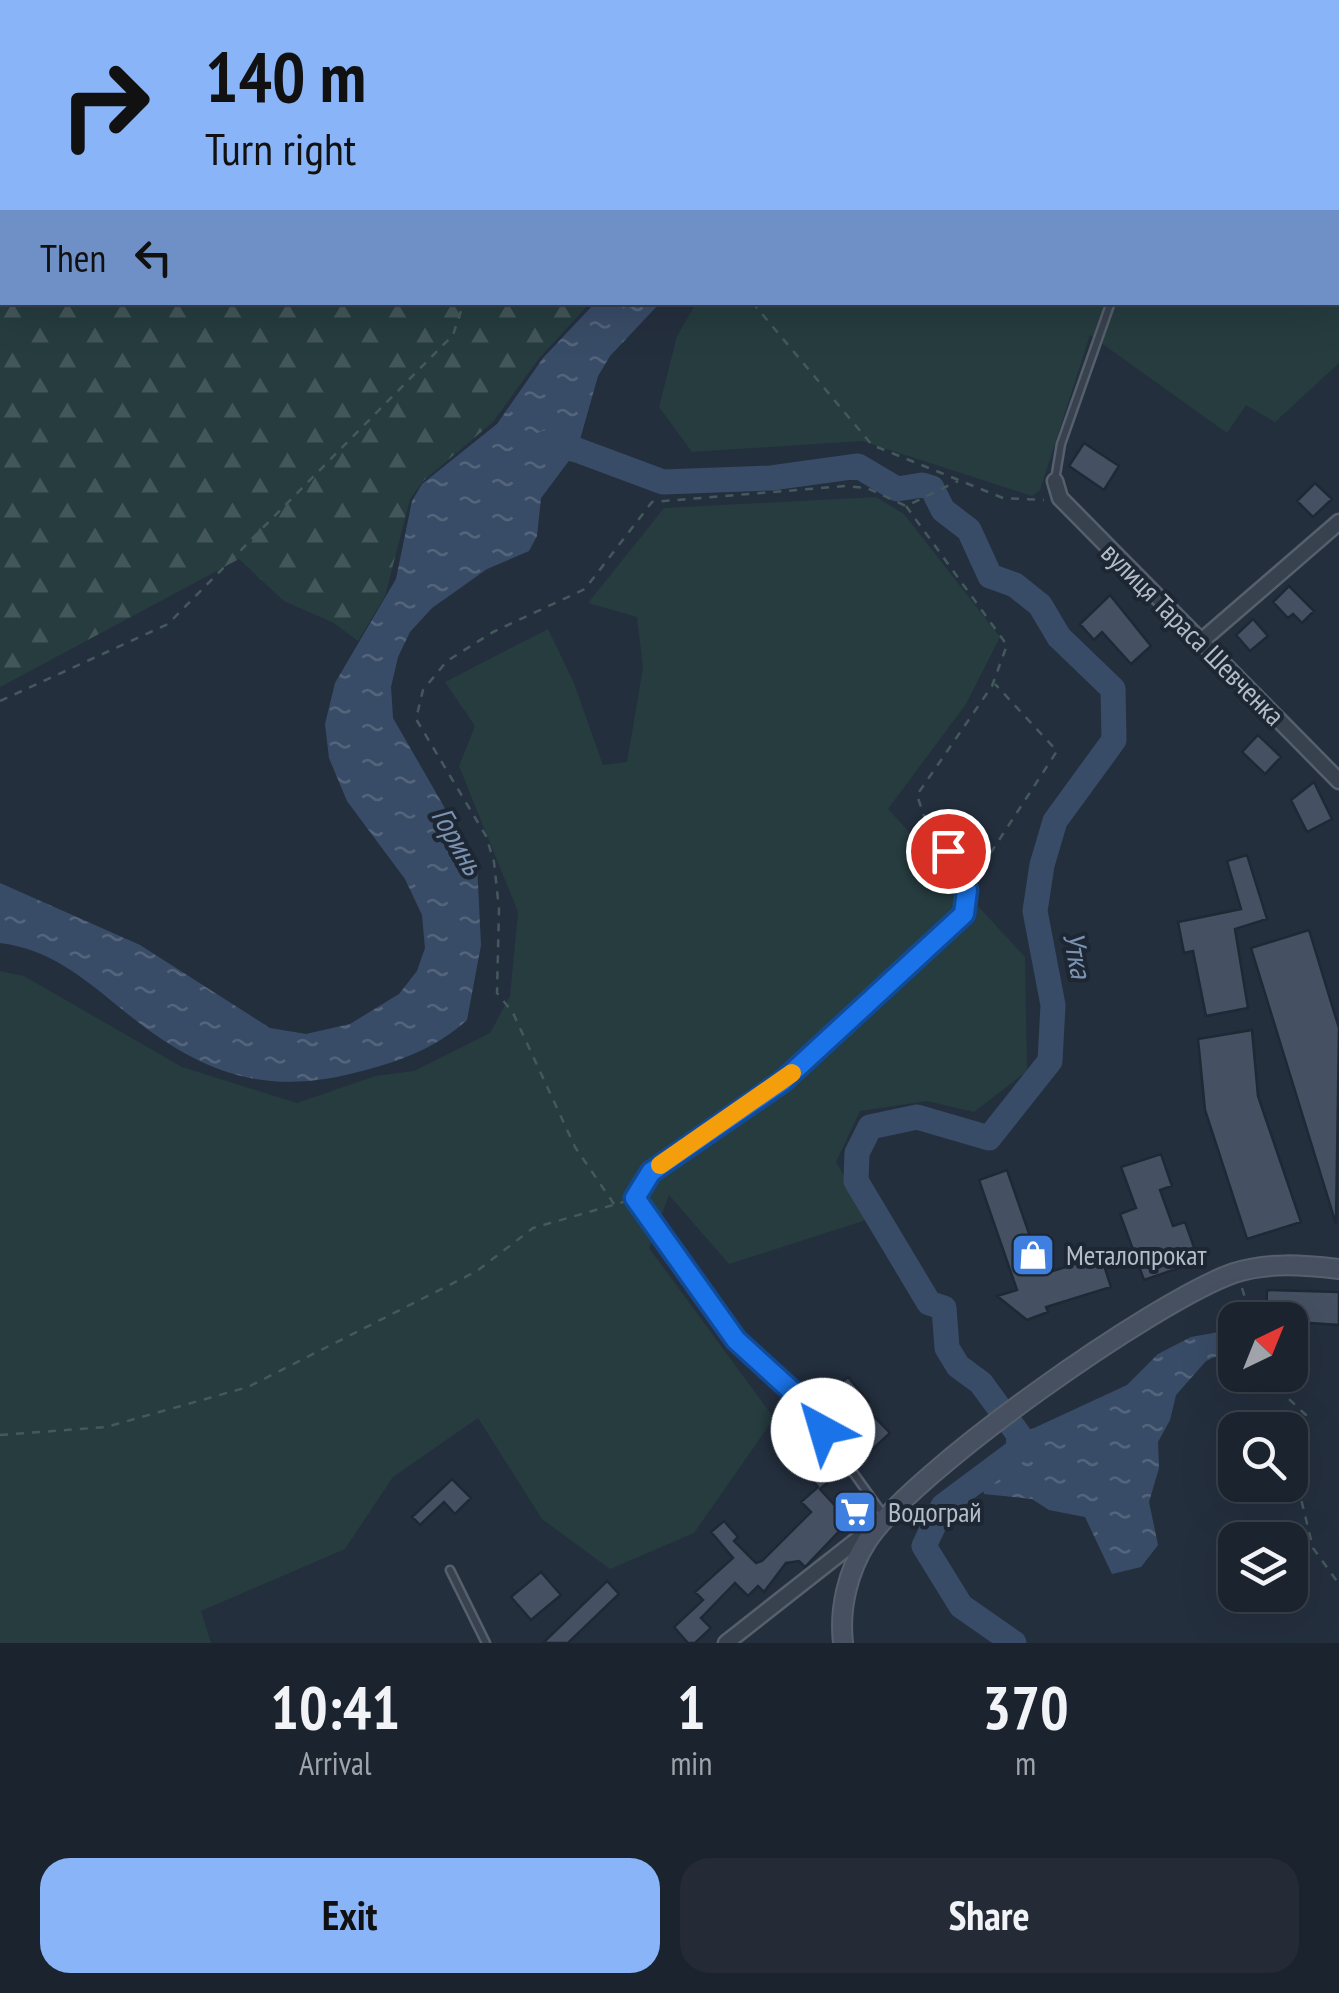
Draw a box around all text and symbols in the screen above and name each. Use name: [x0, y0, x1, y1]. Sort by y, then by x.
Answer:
text: 140 m: [205, 31, 366, 121]
icon: right: [40, 40, 170, 170]
text: Turn right: [205, 119, 356, 177]
icon: left: [126, 230, 181, 285]
text: Then: [40, 233, 106, 282]
street label: вулиця Тараса Шевченка: [1094, 534, 1293, 733]
water label: Горинь: [424, 800, 494, 882]
pin: [906, 809, 991, 894]
icon: arrive: [921, 824, 976, 879]
water label: Утка: [1055, 928, 1102, 983]
shop icon: Металопрокат: [1010, 1232, 1056, 1278]
place label: Металопрокат: [1066, 1236, 1206, 1273]
north arrow: [1218, 1302, 1308, 1392]
map controls: [1218, 1302, 1308, 1612]
position arrow: [771, 1378, 875, 1482]
button: search: [1218, 1412, 1308, 1502]
supermarket icon: Водограй: [832, 1489, 878, 1535]
place label: Водограй: [888, 1493, 982, 1530]
button: layers: [1218, 1522, 1308, 1612]
text: 10:41: [270, 1668, 400, 1746]
text: 1: [677, 1668, 706, 1746]
text: 370: [983, 1668, 1069, 1746]
text: Arrival: [299, 1742, 371, 1784]
text: min: [670, 1742, 712, 1784]
text: m: [1015, 1742, 1036, 1784]
button: Exit: [40, 1858, 660, 1973]
button: Share: [680, 1858, 1299, 1973]

